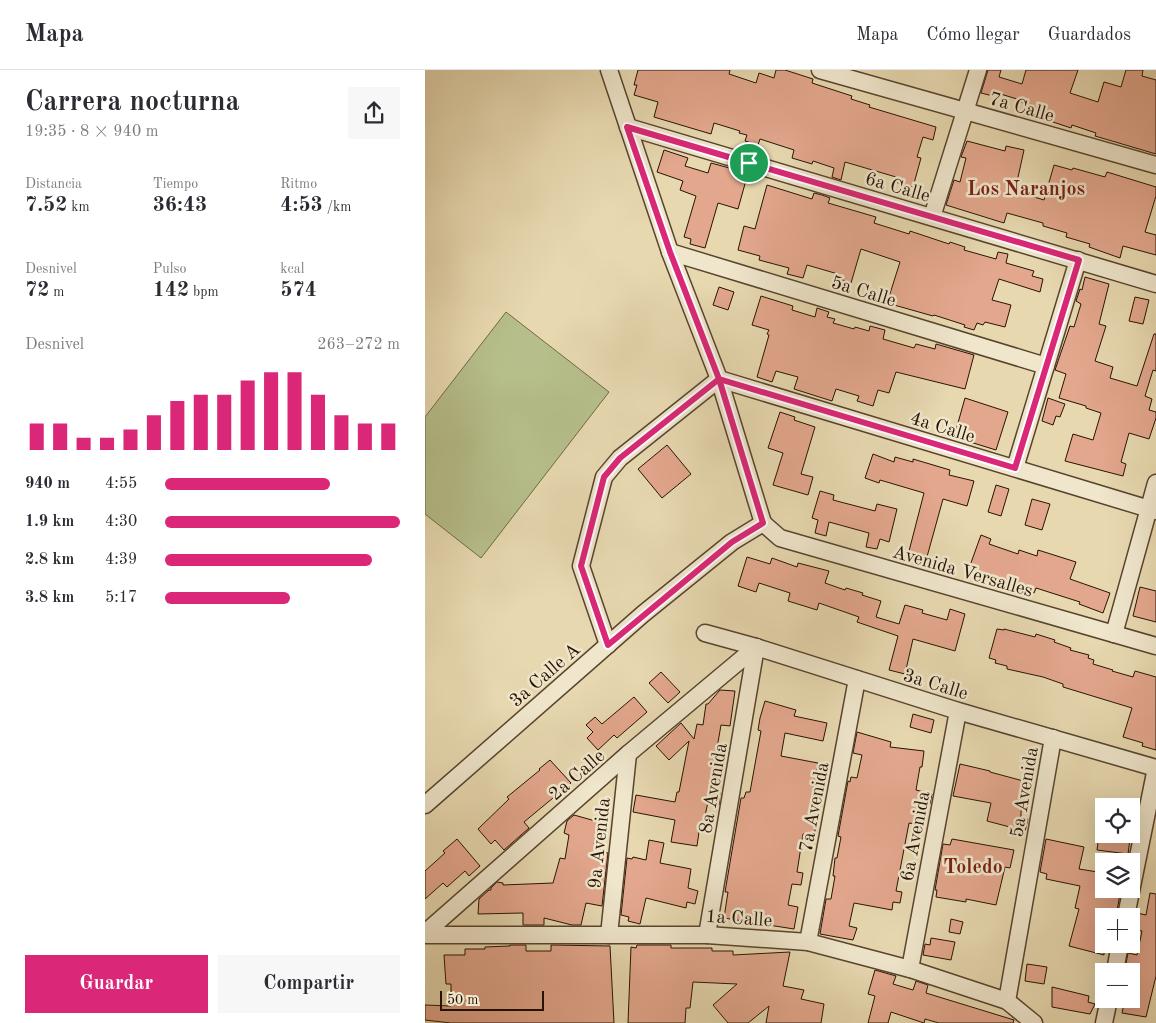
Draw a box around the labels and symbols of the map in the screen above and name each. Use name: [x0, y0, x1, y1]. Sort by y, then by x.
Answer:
street label: 7a Calle: [987, 90, 1056, 127]
pin: [728, 142, 770, 184]
street label: 6a Calle: [863, 170, 932, 207]
district label: Los Naranjos: [967, 180, 1085, 200]
street label: 5a Calle: [829, 274, 898, 311]
street label: 4a Calle: [908, 410, 977, 447]
street label: Avenida Versalles: [890, 543, 1035, 602]
street label: 3a Calle A: [507, 640, 585, 711]
street label: 3a Calle: [901, 667, 970, 704]
street label: 8a Avenida: [697, 741, 732, 835]
street label: 5a Avenida: [1008, 745, 1043, 839]
street label: 2a Calle: [546, 747, 609, 805]
street label: 7a Avenida: [797, 760, 834, 854]
street label: 6a Avenida: [898, 789, 935, 883]
street label: 9a Avenida: [586, 796, 615, 890]
district label: Toledo: [943, 858, 1003, 878]
street label: 1a Calle: [705, 908, 773, 931]
scale bar: [440, 988, 544, 1011]

